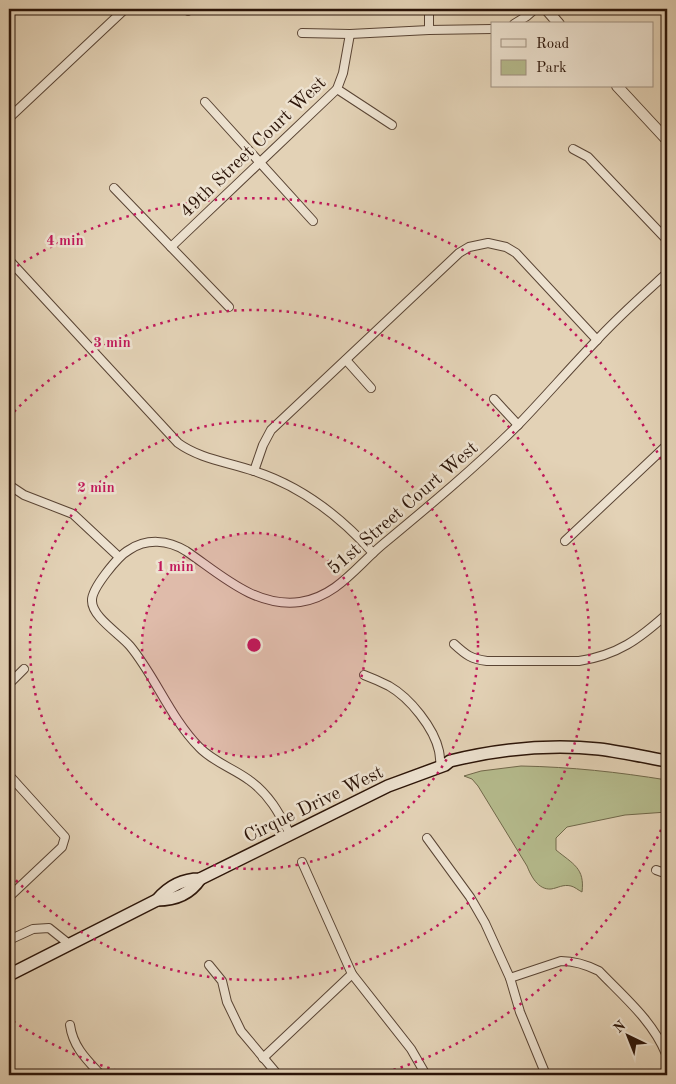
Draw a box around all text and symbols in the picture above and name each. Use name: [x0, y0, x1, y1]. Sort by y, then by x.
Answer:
legend: [491, 22, 654, 88]
text: Road: [536, 37, 570, 52]
text: Park: [536, 61, 567, 76]
street label: 49th Street Court West: [177, 74, 330, 222]
text: 4 min: [46, 234, 84, 249]
text: 3 min: [93, 336, 131, 351]
street label: 51st Street Court West: [325, 439, 482, 579]
text: 2 min: [77, 481, 115, 496]
text: 1 min: [156, 560, 194, 575]
centre of rings: [245, 636, 263, 654]
street label: Cirque Drive West: [241, 763, 387, 847]
north arrow: [604, 1012, 654, 1062]
text: N: [611, 1018, 629, 1036]

